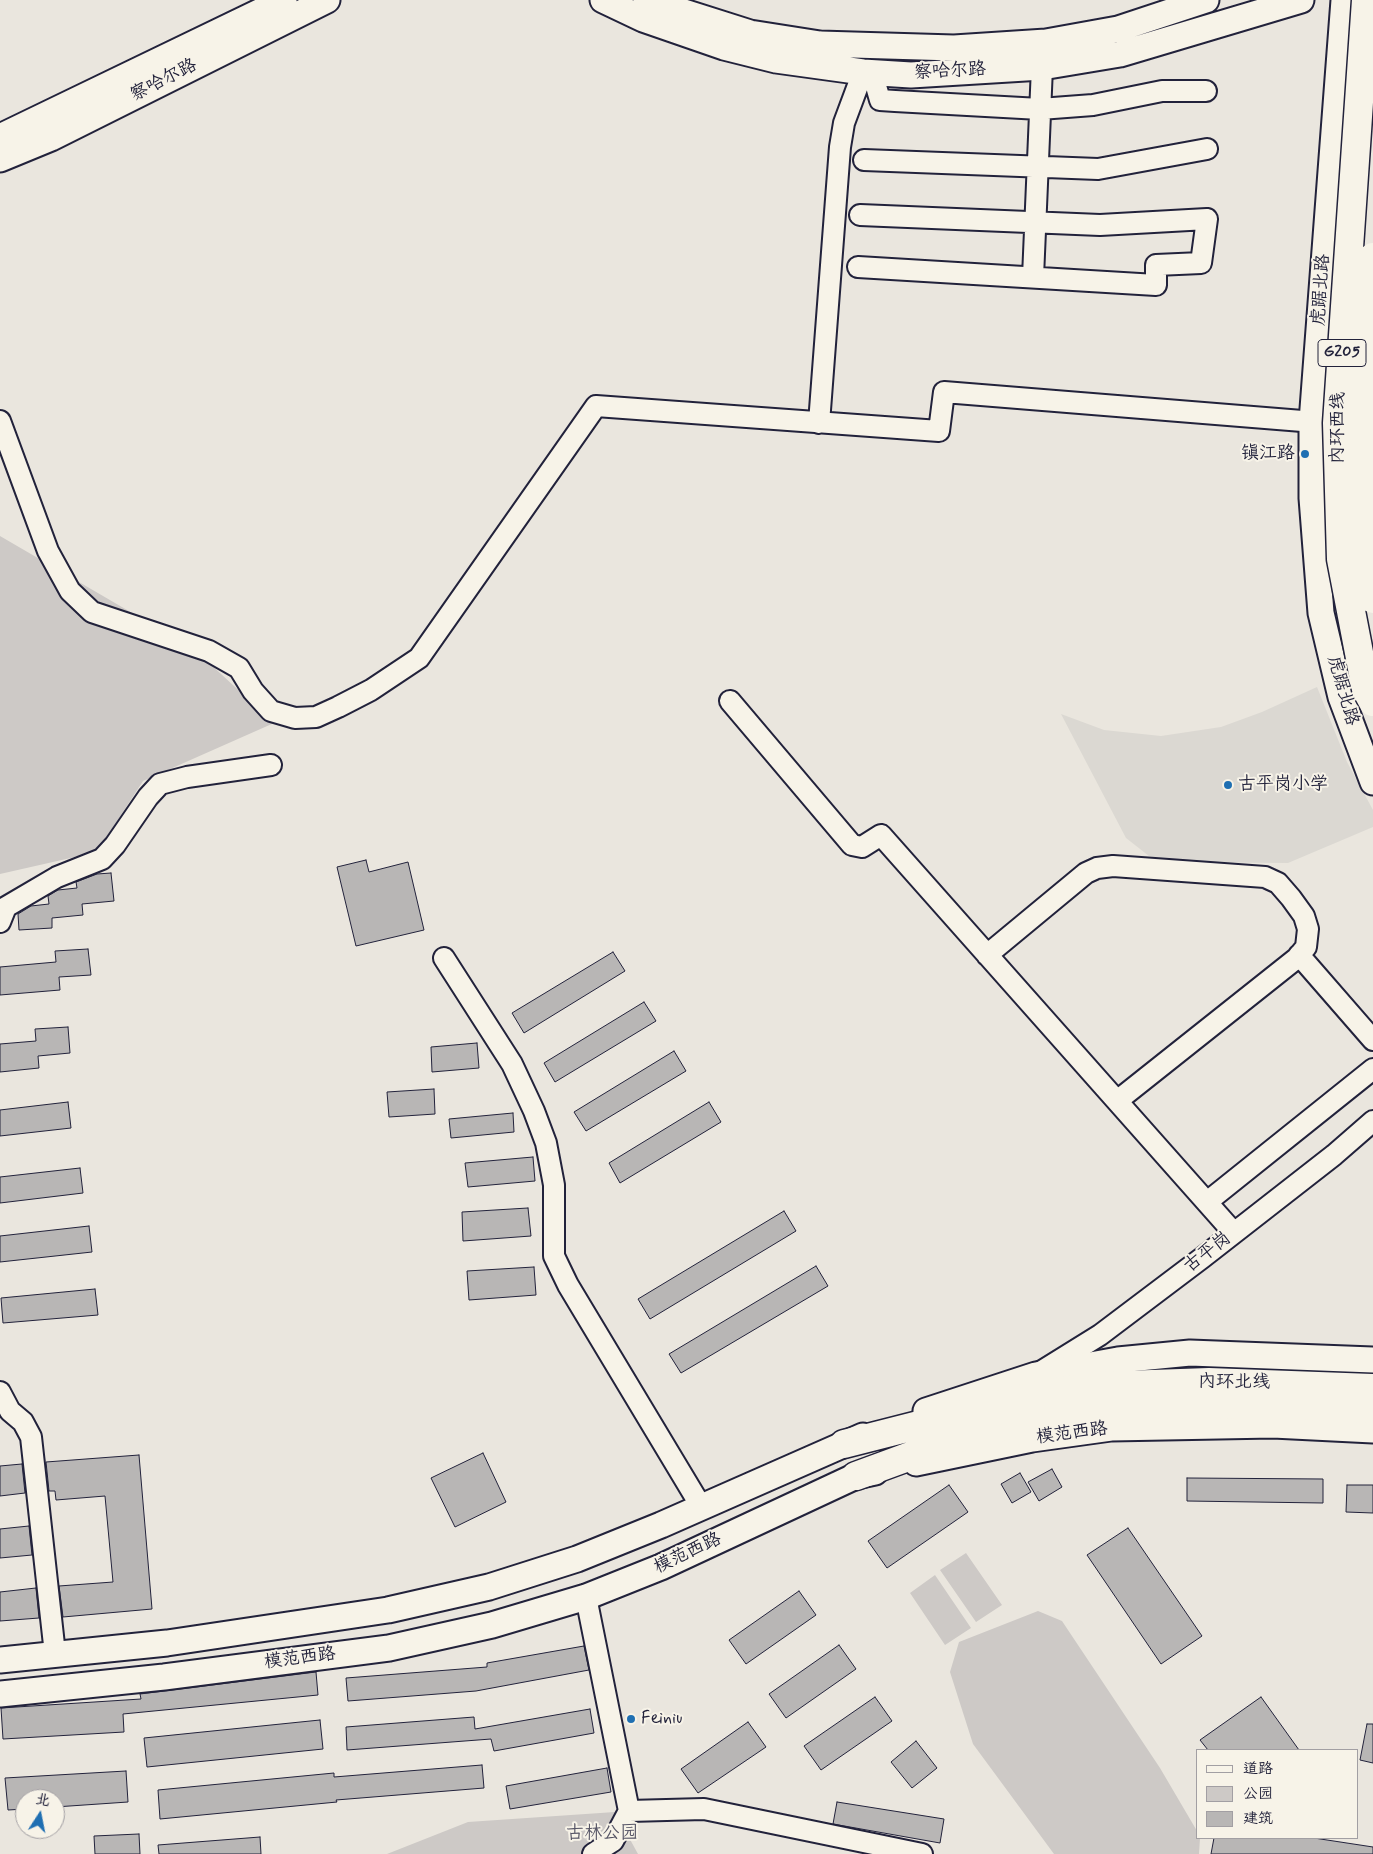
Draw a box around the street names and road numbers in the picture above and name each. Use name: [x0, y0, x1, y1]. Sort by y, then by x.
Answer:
street label: 察哈尔路: [127, 55, 201, 107]
street label: 察哈尔路: [913, 59, 987, 85]
street label: 虎踞北路: [1309, 253, 1335, 327]
road number: G205: [1318, 339, 1366, 366]
street label: 内环西线: [1328, 392, 1350, 464]
street label: 虎踞北路: [1322, 653, 1362, 729]
street label: 古平岗: [1180, 1228, 1236, 1278]
street label: 内环北线: [1198, 1372, 1270, 1394]
street label: 模范西路: [1035, 1419, 1109, 1449]
street label: 模范西路: [651, 1529, 725, 1579]
street label: 模范西路: [263, 1644, 337, 1674]

